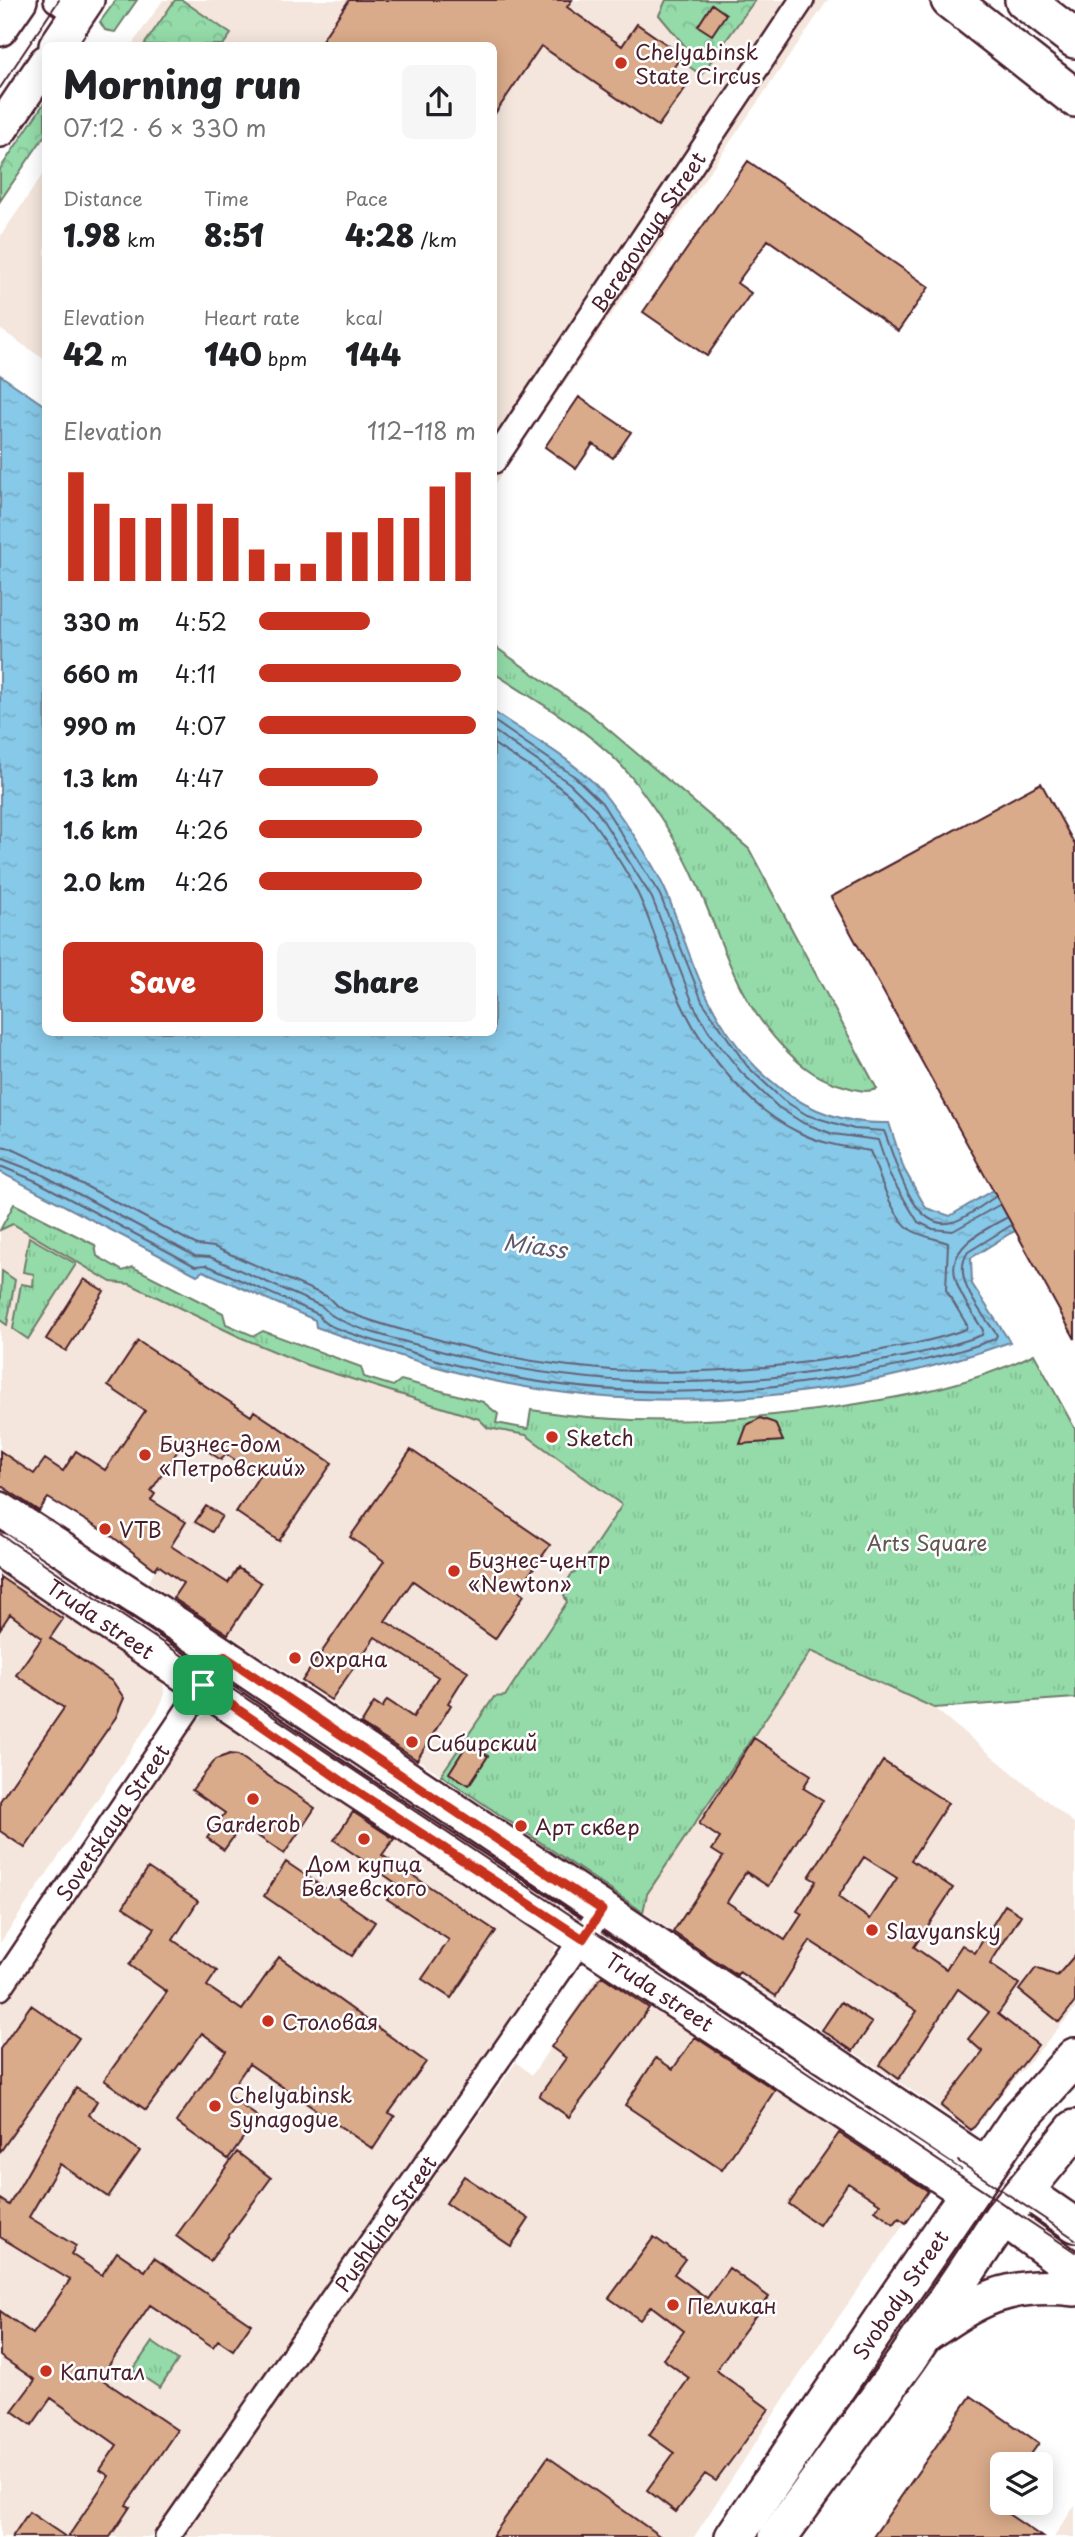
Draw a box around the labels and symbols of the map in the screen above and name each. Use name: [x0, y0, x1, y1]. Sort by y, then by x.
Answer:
place label: Chelyabinsk State Circus: [635, 35, 761, 91]
marker: Chelyabinsk State Circus: [613, 55, 629, 71]
street label: Beregovaya Street: [582, 144, 713, 319]
water label: Miass: [501, 1223, 571, 1267]
place label: Sketch: [566, 1421, 634, 1453]
place label: Бизнес-дом «Петровский»: [159, 1427, 306, 1483]
marker: Sketch: [544, 1429, 560, 1445]
marker: Бизнес-дом «Петровский»: [137, 1447, 153, 1463]
place label: VTB: [119, 1513, 162, 1545]
marker: VTB: [97, 1521, 113, 1537]
park label: Arts Square: [867, 1526, 987, 1558]
place label: Бизнес-центр «Newton»: [468, 1543, 610, 1599]
marker: Бизнес-центр «Newton»: [446, 1563, 462, 1579]
street label: Truda street: [41, 1570, 161, 1666]
place label: Охрана: [309, 1642, 388, 1674]
marker: Охрана: [287, 1650, 303, 1666]
pin: [173, 1655, 233, 1715]
place label: Сибирский: [426, 1726, 538, 1758]
marker: Сибирский: [404, 1734, 420, 1750]
street label: Sovetskaya Street: [47, 1737, 177, 1907]
marker: Garderob: [245, 1791, 261, 1807]
place label: Garderob: [205, 1807, 301, 1839]
place label: Арт сквер: [535, 1810, 640, 1842]
marker: Арт сквер: [513, 1818, 529, 1834]
marker: Дом купца Беляевского: [356, 1831, 372, 1847]
place label: Дом купца Беляевского: [301, 1847, 427, 1903]
place label: Slavyansky: [886, 1914, 1001, 1946]
marker: Slavyansky: [864, 1922, 880, 1938]
street label: Truda street: [599, 1944, 721, 2039]
place label: Столовая: [282, 2005, 378, 2037]
marker: Столовая: [260, 2013, 276, 2029]
place label: Chelyabinsk Synagogue: [229, 2078, 352, 2134]
marker: Chelyabinsk Synagogue: [207, 2098, 223, 2114]
street label: Pushkina Street: [326, 2148, 444, 2298]
street label: Svobody Street: [844, 2223, 956, 2366]
place label: Пеликан: [687, 2289, 777, 2321]
marker: Пеликан: [665, 2297, 681, 2313]
place label: Капитал: [60, 2355, 145, 2387]
marker: Капитал: [38, 2363, 54, 2379]

